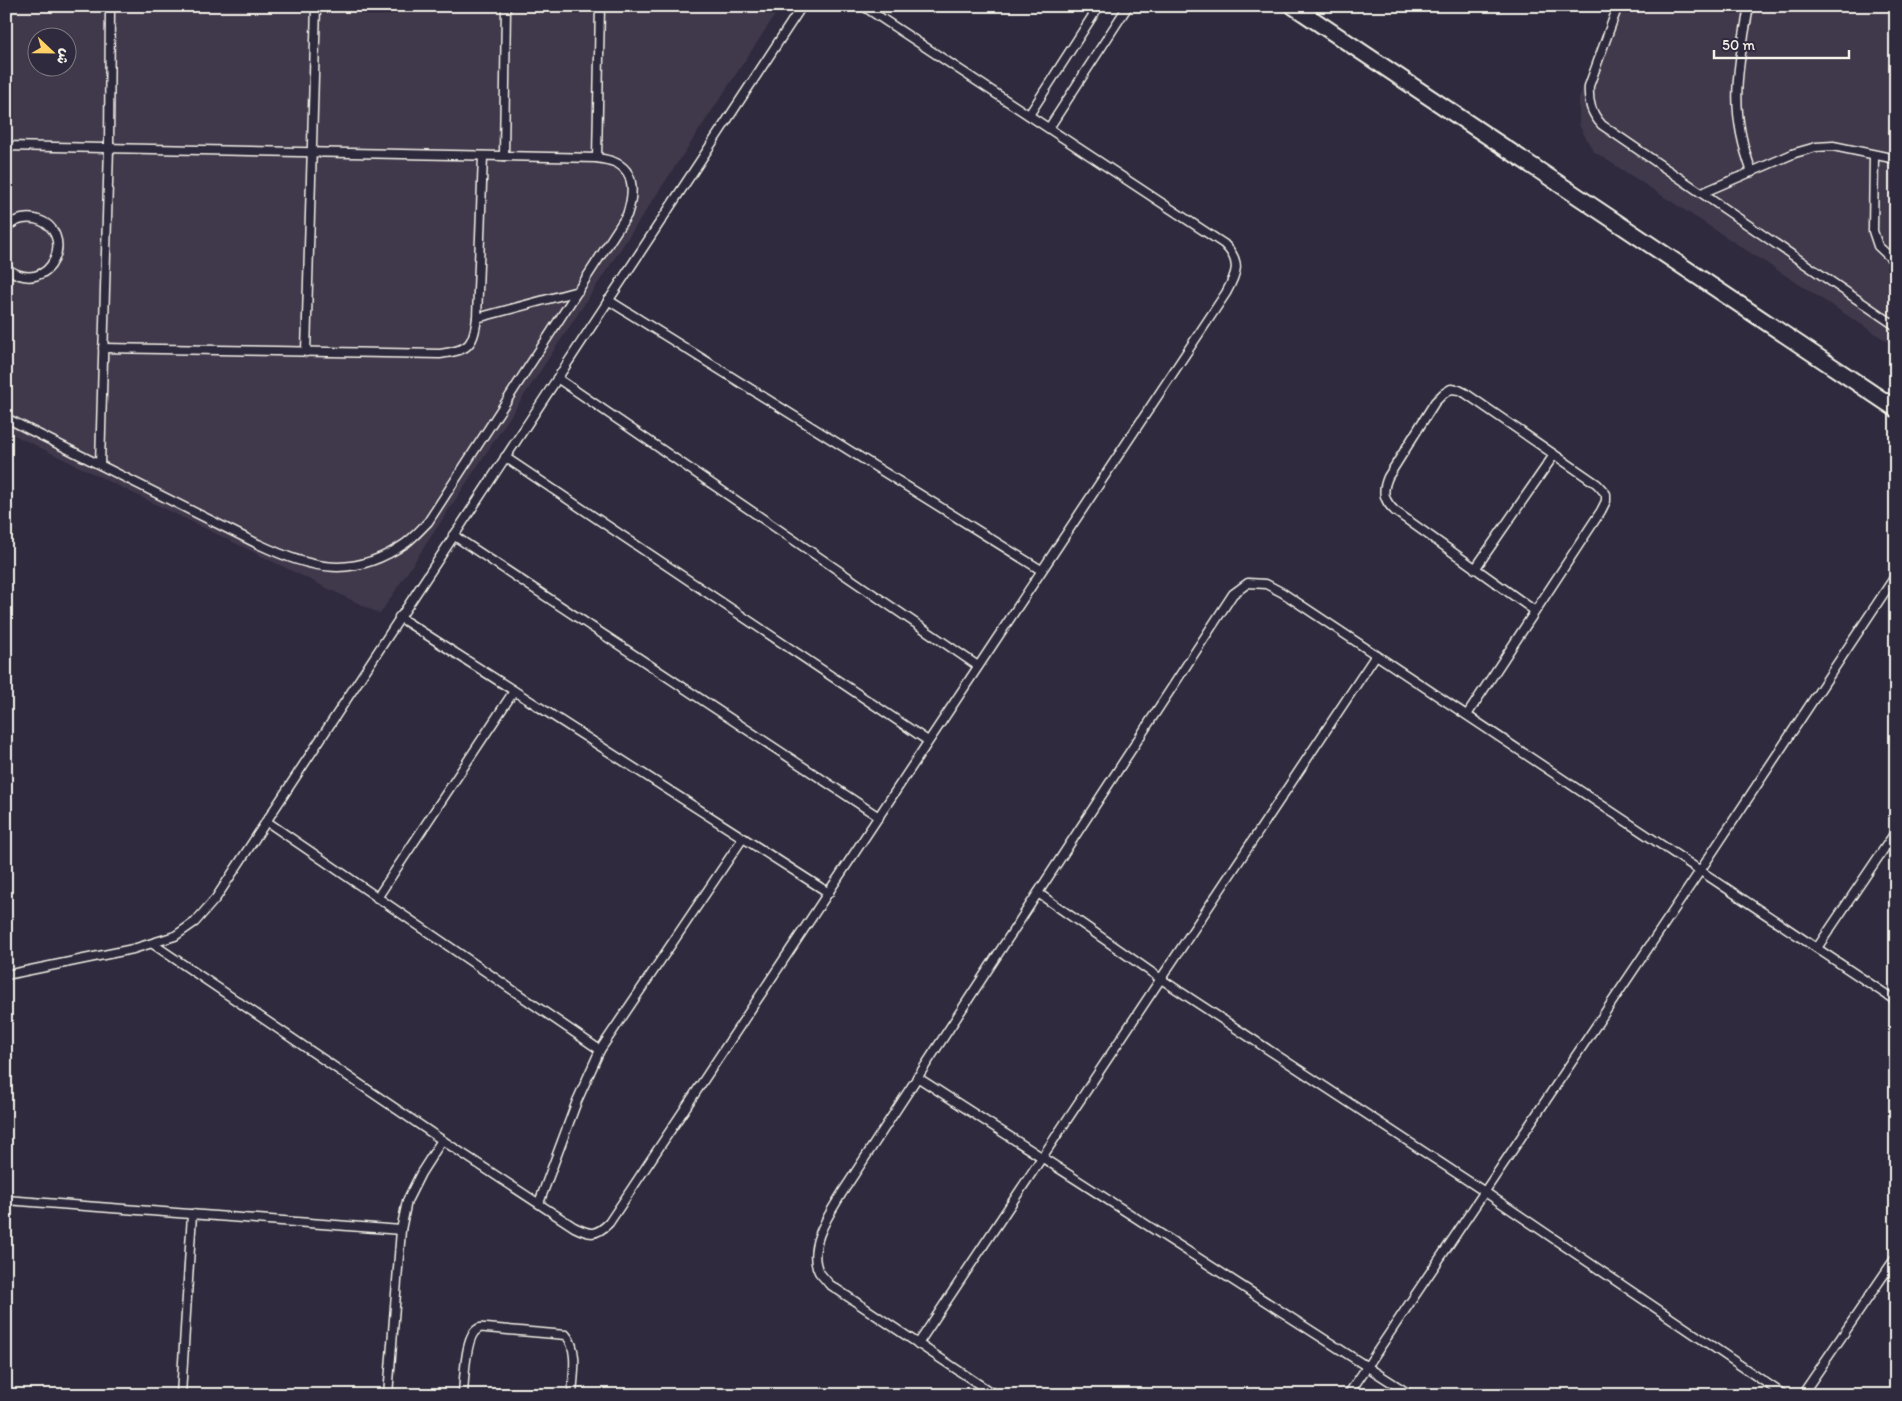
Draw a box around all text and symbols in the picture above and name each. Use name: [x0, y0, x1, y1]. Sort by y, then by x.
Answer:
north arrow: [28, 28, 78, 78]
scale bar: [1714, 28, 1850, 60]
text: 50 m: [1722, 36, 1755, 54]
text: ش: [53, 46, 74, 67]

